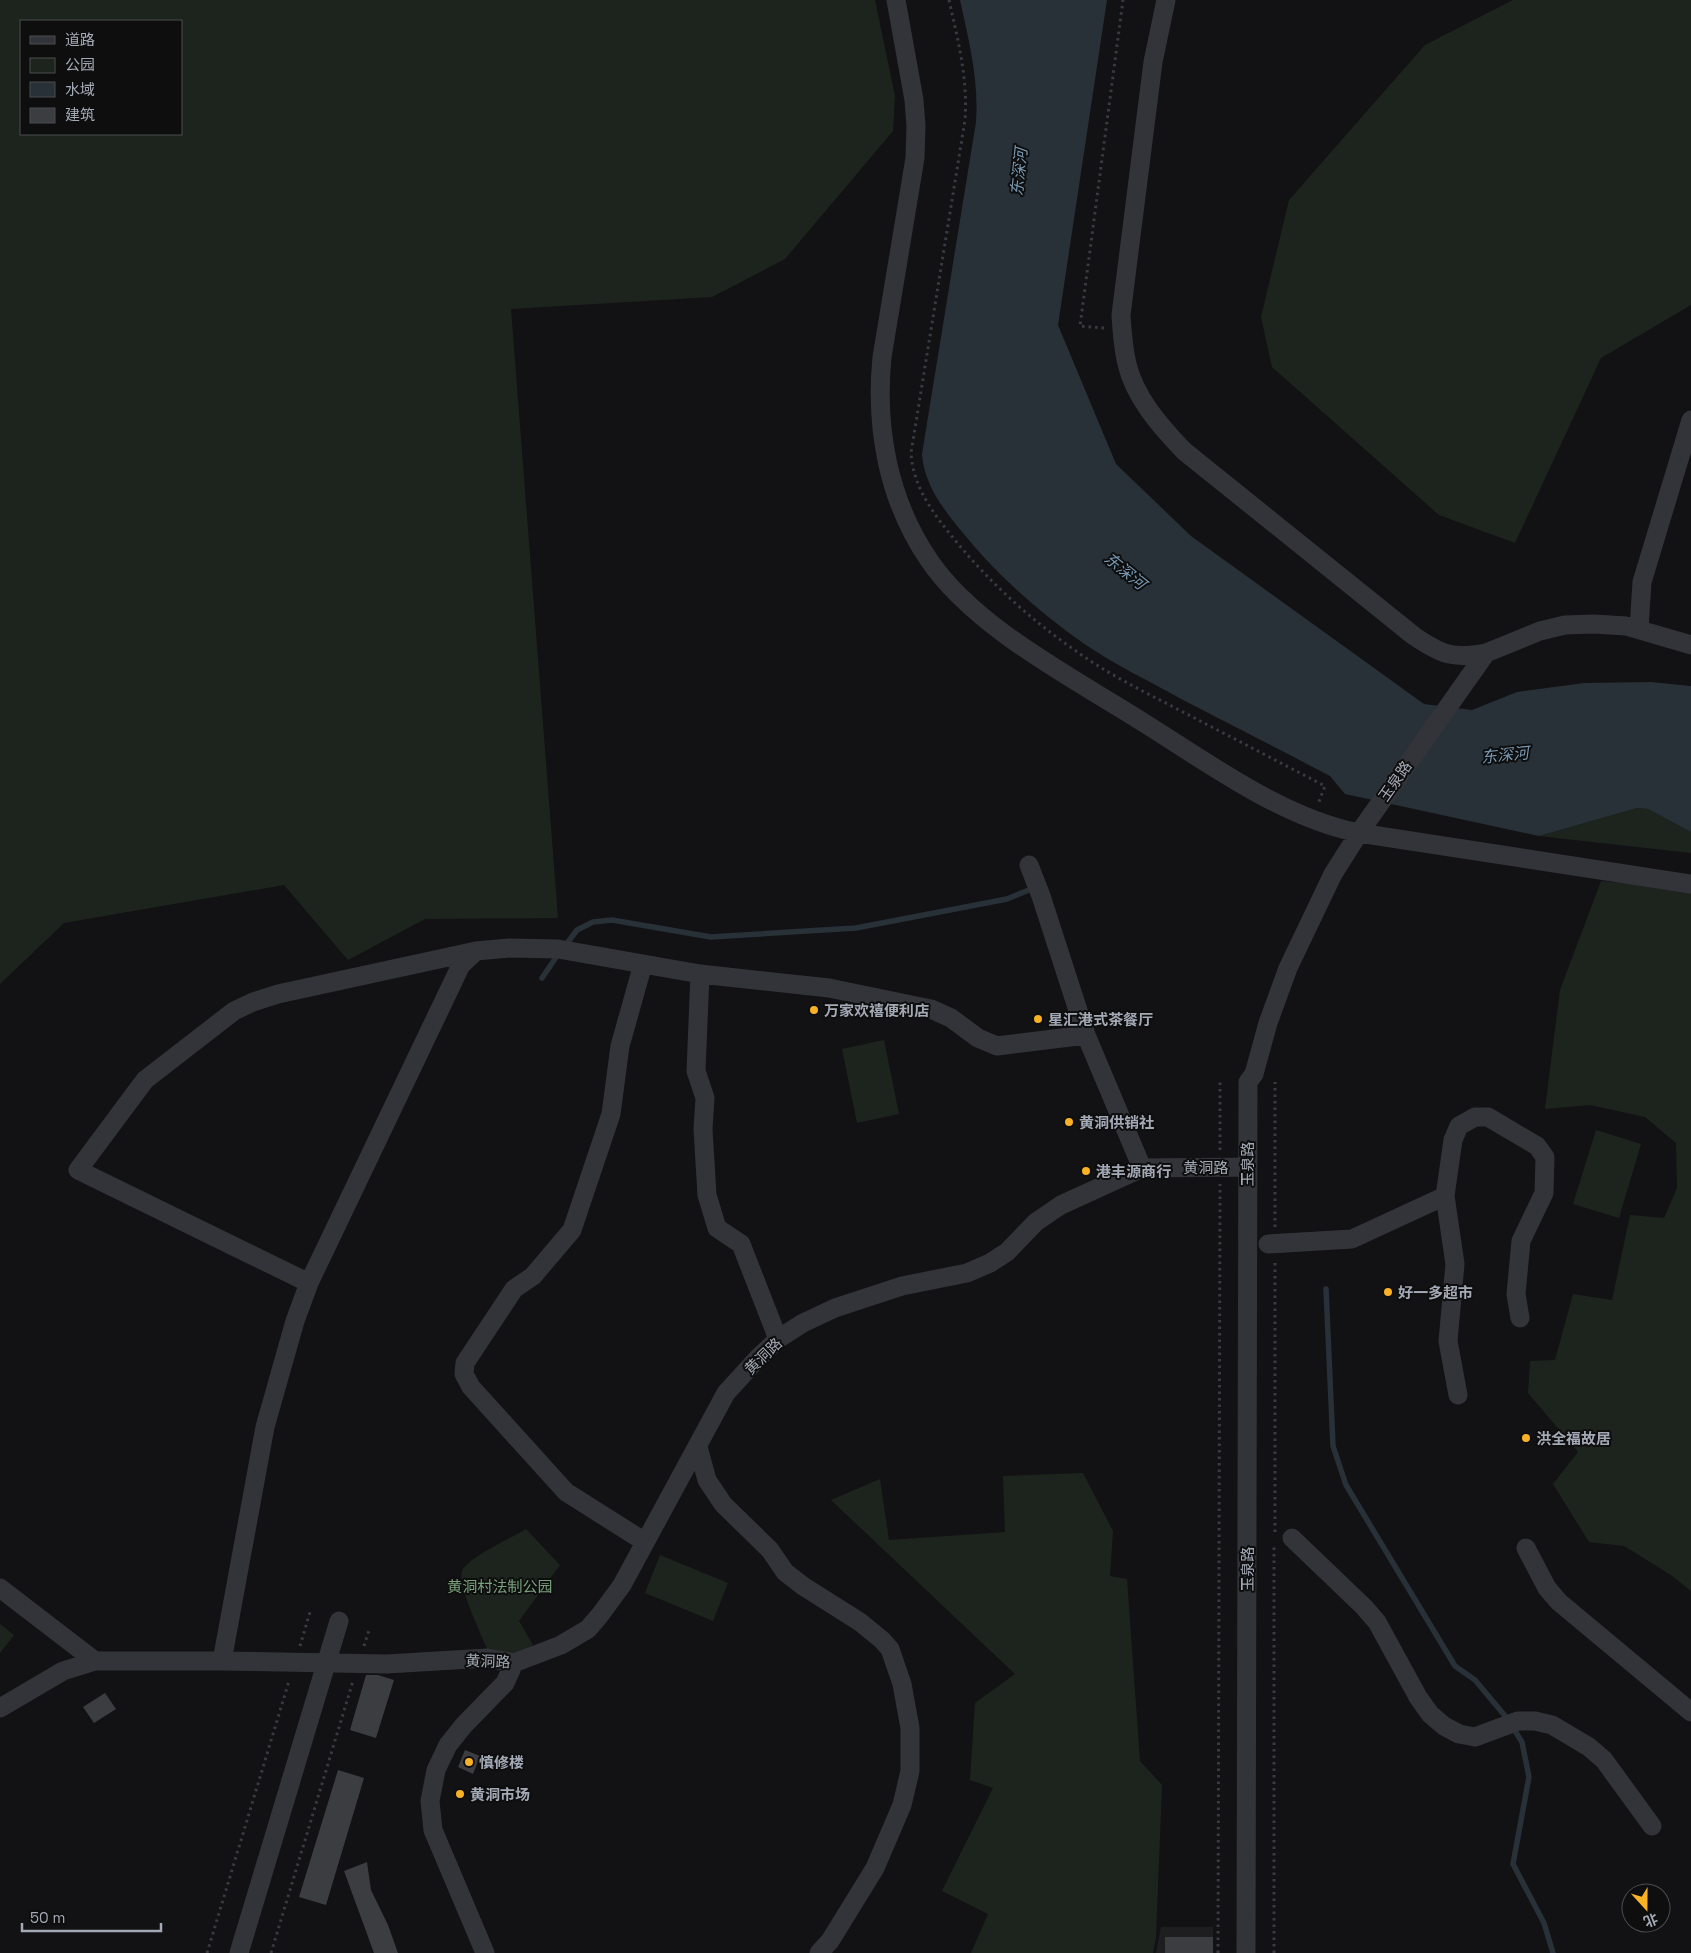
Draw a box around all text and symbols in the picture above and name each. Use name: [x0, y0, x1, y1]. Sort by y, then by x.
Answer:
legend: [20, 20, 182, 135]
text: 道路: [65, 30, 95, 49]
text: 公园: [65, 55, 95, 74]
text: 水域: [65, 80, 95, 99]
text: 建筑: [65, 105, 95, 124]
water label: 东深河: [1006, 144, 1032, 197]
water label: 东深河: [1100, 548, 1153, 596]
water label: 东深河: [1480, 742, 1533, 768]
street label: 玉泉路: [1374, 757, 1416, 805]
place label: 万家欢禧便利店: [824, 1001, 929, 1020]
marker: 万家欢禧便利店: [808, 1004, 820, 1016]
place label: 星汇港式茶餐厅: [1048, 1010, 1153, 1029]
marker: 星汇港式茶餐厅: [1032, 1013, 1044, 1025]
place label: 黄洞供销社: [1079, 1113, 1154, 1132]
marker: 黄洞供销社: [1063, 1116, 1075, 1128]
street label: 玉泉路: [1238, 1141, 1257, 1187]
street label: 黄洞路: [1183, 1158, 1229, 1177]
place label: 港丰源商行: [1096, 1162, 1171, 1181]
marker: 港丰源商行: [1080, 1165, 1092, 1177]
place label: 好一多超市: [1398, 1283, 1473, 1302]
marker: 好一多超市: [1382, 1286, 1394, 1298]
street label: 黄洞路: [740, 1334, 786, 1378]
place label: 洪全福故居: [1536, 1429, 1611, 1448]
marker: 洪全福故居: [1520, 1432, 1532, 1444]
street label: 玉泉路: [1238, 1546, 1257, 1592]
park label: 黄洞村法制公园: [447, 1577, 553, 1596]
street label: 黄洞路: [465, 1651, 511, 1671]
place label: 慎修楼: [479, 1753, 524, 1772]
marker: 慎修楼: [463, 1756, 475, 1768]
place label: 黄洞市场: [470, 1785, 530, 1804]
marker: 黄洞市场: [454, 1788, 466, 1800]
north arrow: [1621, 1883, 1671, 1933]
scale bar: [22, 1900, 161, 1932]
text: 50 m: [30, 1908, 65, 1927]
text: 北: [1641, 1909, 1660, 1931]

